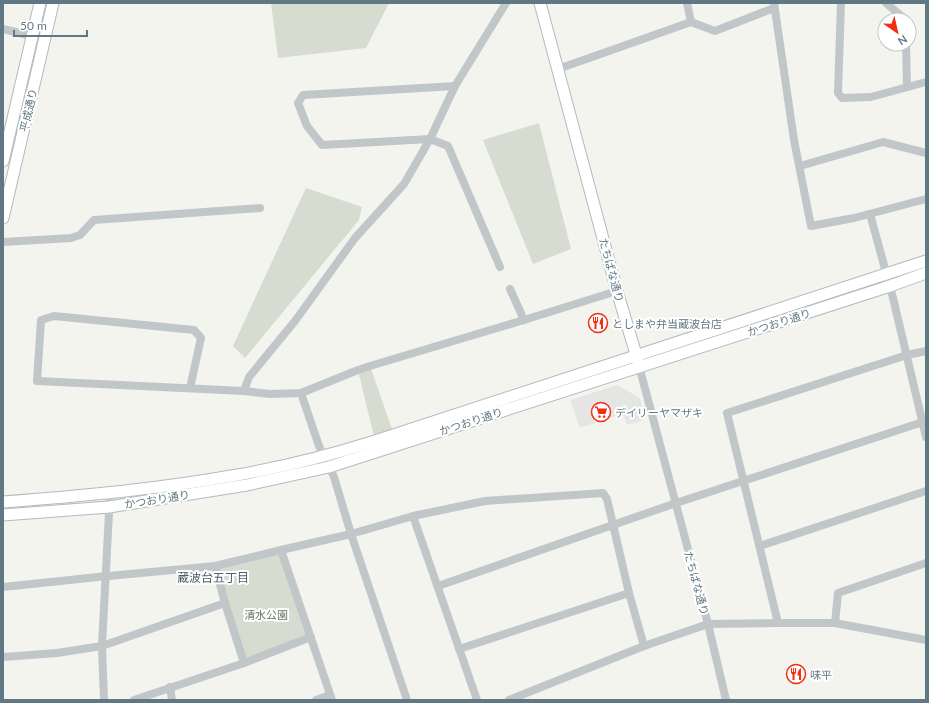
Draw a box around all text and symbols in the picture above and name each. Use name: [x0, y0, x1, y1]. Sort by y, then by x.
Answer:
scale bar: [14, 12, 87, 38]
north arrow: [877, 12, 917, 52]
text: 50 m: [20, 18, 47, 33]
text: N: [896, 33, 910, 48]
street label: 平成通り: [17, 87, 39, 133]
street label: たちばな通り: [597, 236, 627, 304]
street label: かつおり通り: [746, 306, 812, 338]
restaurant icon: としまや弁当蔵波台店: [587, 312, 609, 334]
place label: としまや弁当蔵波台店: [612, 317, 722, 330]
supermarket icon: デイリーヤマザキ: [590, 401, 612, 423]
street label: かつおり通り: [438, 405, 504, 437]
place label: デイリーヤマザキ: [615, 406, 703, 419]
street label: かつおり通り: [123, 487, 191, 511]
street label: たちばな通り: [682, 549, 712, 617]
district label: 蔵波台五丁目: [177, 570, 249, 585]
park label: 清水公園: [244, 608, 288, 621]
restaurant icon: 味平: [785, 663, 807, 685]
place label: 味平: [810, 668, 832, 681]

